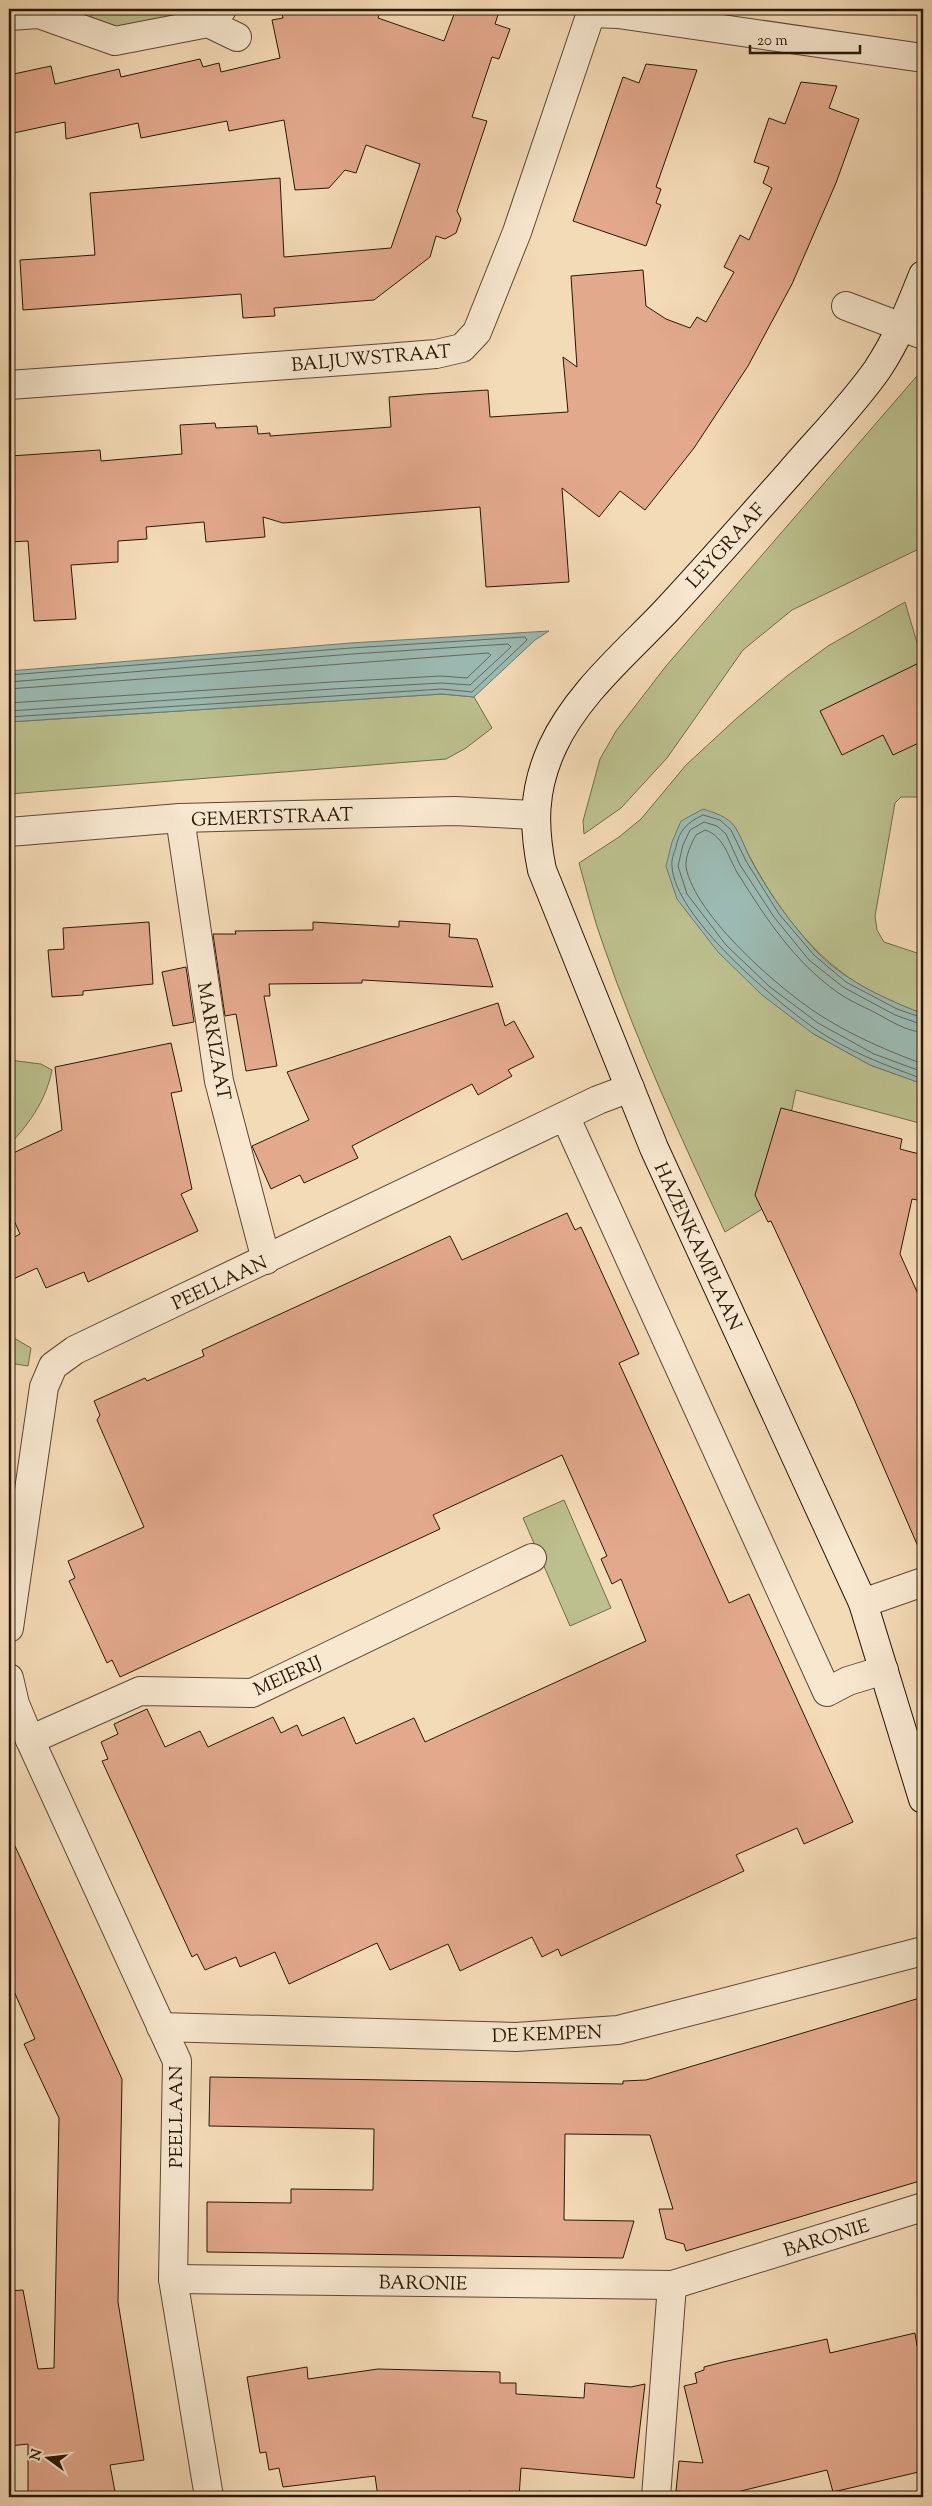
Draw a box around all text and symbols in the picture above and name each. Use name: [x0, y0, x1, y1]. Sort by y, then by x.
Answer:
scale bar: [750, 22, 860, 54]
text: 20 m: [757, 31, 788, 52]
street label: BALJUWSTRAAT: [290, 339, 452, 380]
street label: LEYGRAAF: [681, 498, 773, 595]
street label: GEMERTSTRAAT: [191, 802, 354, 835]
street label: MARKIZAAT: [189, 980, 236, 1103]
street label: HAZENKAMPLAAN: [646, 1159, 748, 1336]
street label: PEELLAAN: [168, 1250, 272, 1318]
street label: MEIERIJ: [250, 1650, 327, 1704]
street label: DE KEMPEN: [491, 2020, 603, 2051]
street label: PEELLAAN: [164, 2066, 191, 2168]
street label: BARONIE: [780, 2213, 874, 2265]
street label: BARONIE: [378, 2270, 468, 2299]
north arrow: [22, 2434, 72, 2484]
text: N: [26, 2447, 48, 2463]

